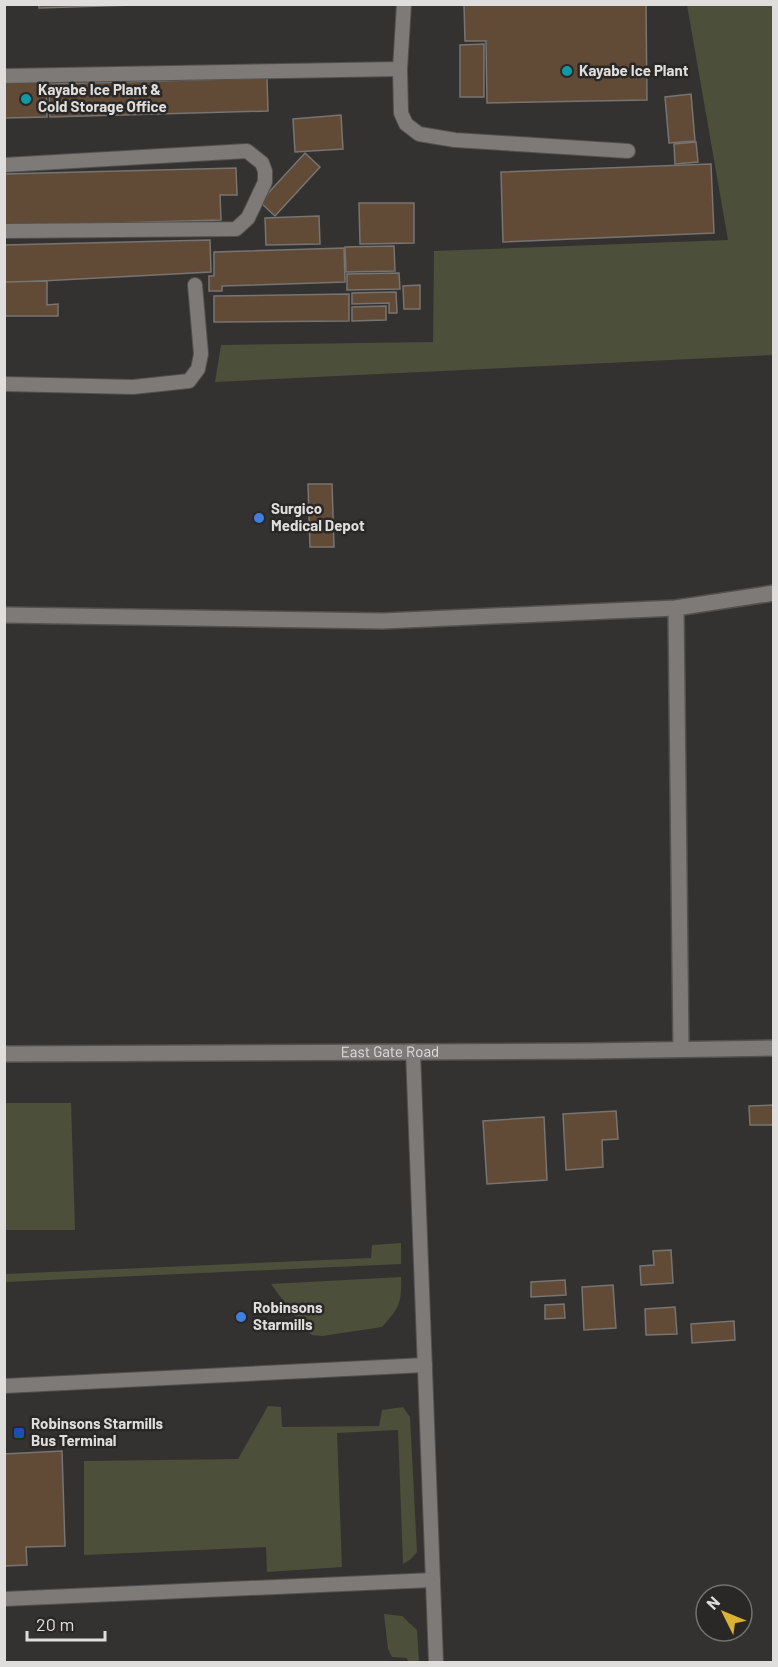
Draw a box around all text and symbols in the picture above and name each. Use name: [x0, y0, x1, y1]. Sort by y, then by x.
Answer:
place label: Kayabe Ice Plant: [579, 61, 689, 79]
marker: Kayabe Ice Plant: [560, 64, 574, 78]
place label: Kayabe Ice Plant & Cold Storage Office: [38, 80, 167, 115]
marker: Kayabe Ice Plant & Cold Storage Office: [19, 92, 33, 106]
place label: Surgico Medical Depot: [271, 499, 365, 534]
marker: Surgico Medical Depot: [252, 511, 266, 525]
street label: East Gate Road: [341, 1042, 439, 1060]
place label: Robinsons Starmills: [253, 1298, 323, 1333]
marker: Robinsons Starmills: [234, 1310, 248, 1324]
place label: Robinsons Starmills Bus Terminal: [31, 1414, 164, 1449]
marker: Robinsons Starmills Bus Terminal: [12, 1426, 26, 1440]
north arrow: [694, 1583, 754, 1643]
text: N: [702, 1592, 723, 1613]
scale bar: [27, 1604, 105, 1642]
text: 20 m: [36, 1613, 74, 1635]

